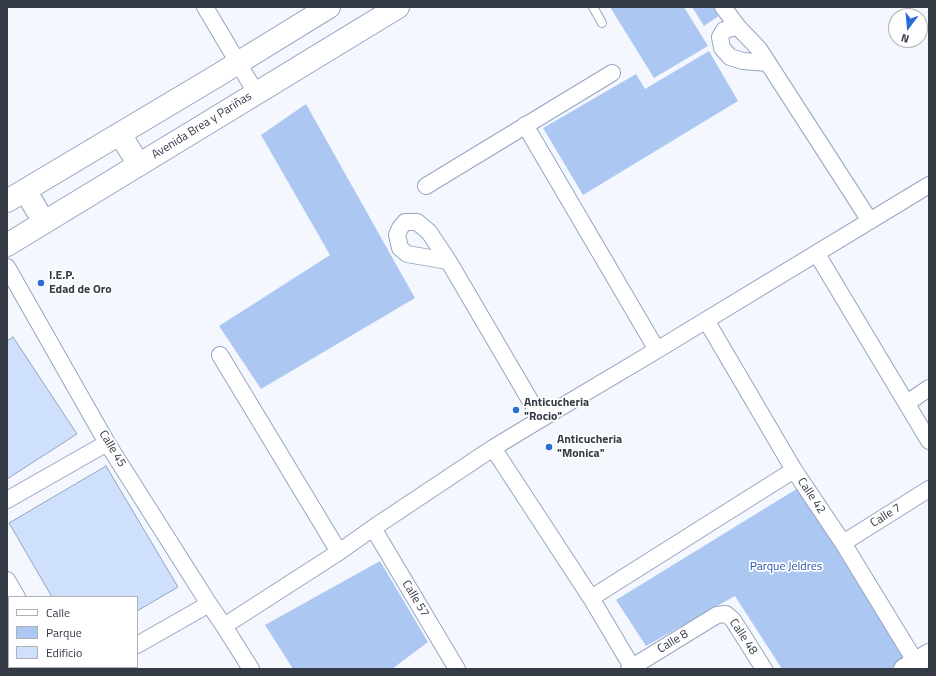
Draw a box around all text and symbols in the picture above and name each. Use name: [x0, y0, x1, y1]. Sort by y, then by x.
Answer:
north arrow: [888, 8, 928, 48]
text: N: [899, 30, 911, 47]
street label: Avenida Brea y Pariñas: [149, 89, 255, 163]
place label: I.E.P. Edad de Oro: [49, 269, 112, 297]
marker: I.E.P. Edad de Oro: [36, 278, 46, 288]
place label: Anticucheria "Rocio": [524, 396, 589, 424]
marker: Anticucheria "Rocio": [511, 405, 521, 415]
street label: Calle 45: [95, 428, 129, 470]
place label: Anticucheria "Monica": [557, 433, 622, 461]
marker: Anticucheria "Monica": [544, 442, 554, 452]
street label: Calle 42: [794, 475, 828, 517]
street label: Calle 7: [868, 501, 904, 531]
park label: Parque Jeldres: [750, 560, 822, 574]
street label: Calle 57: [398, 578, 432, 620]
legend: [8, 596, 138, 668]
text: Calle: [46, 603, 70, 622]
street label: Calle 48: [726, 616, 760, 658]
text: Parque: [46, 623, 82, 642]
street label: Calle 8: [655, 627, 691, 657]
text: Edificio: [46, 643, 82, 662]

